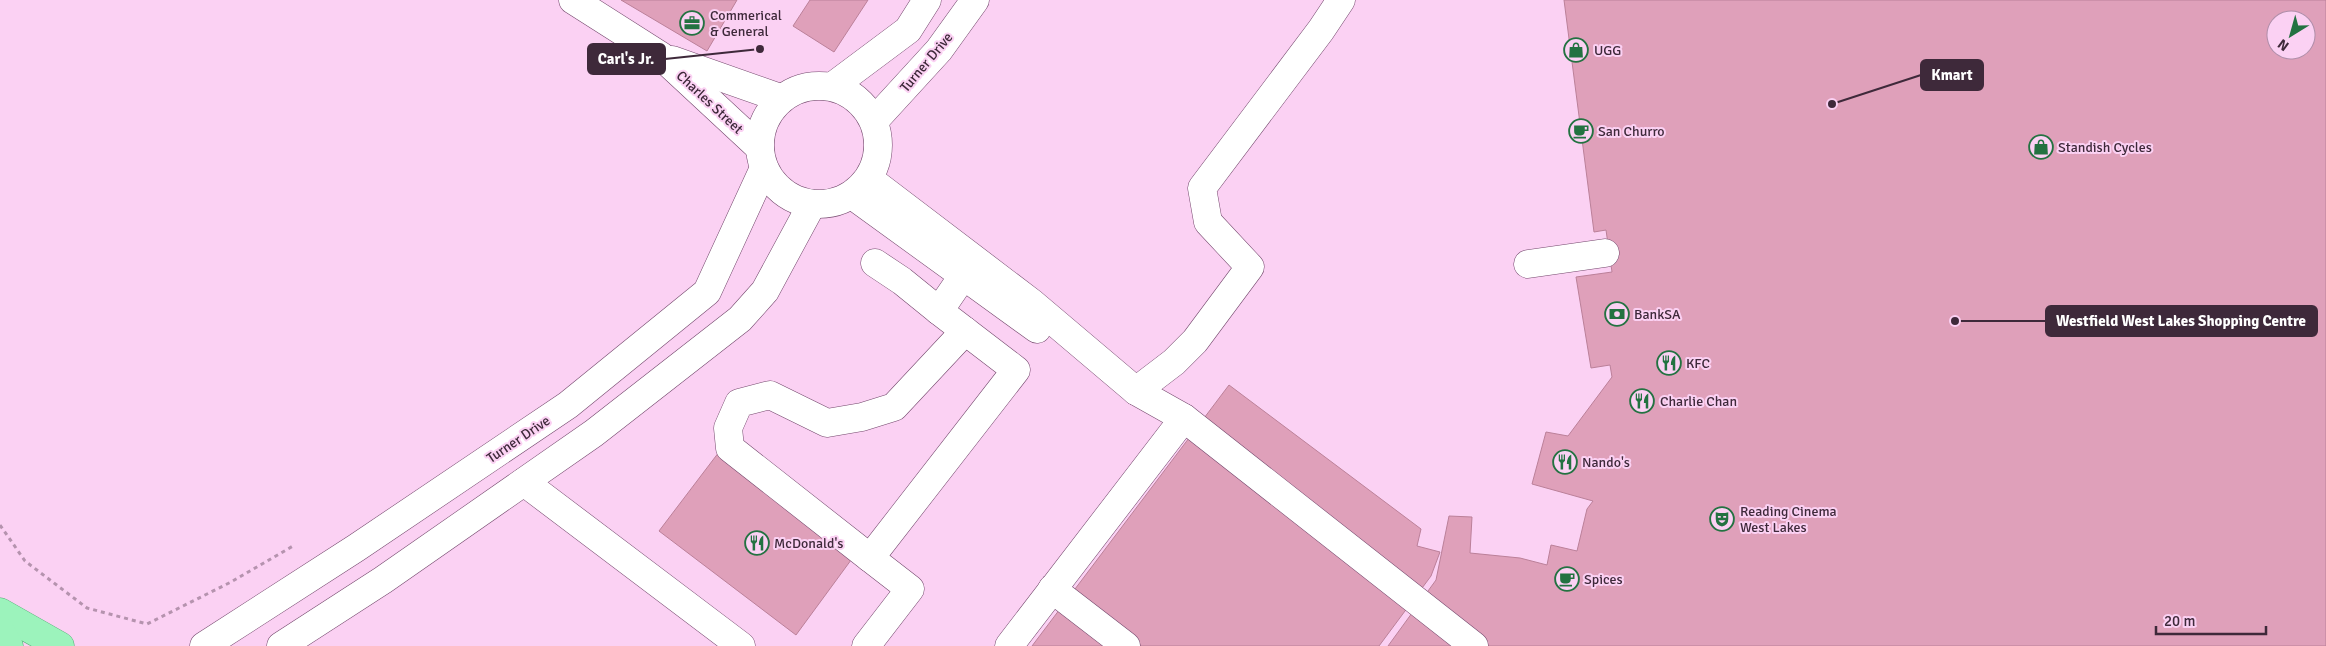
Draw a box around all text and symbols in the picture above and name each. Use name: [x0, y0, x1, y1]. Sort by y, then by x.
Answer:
place label: Commerical & General: [710, 7, 782, 40]
office icon: Commerical & General: [679, 10, 705, 36]
north arrow: [2266, 10, 2316, 60]
street label: Turner Drive: [896, 29, 956, 96]
text: N: [2274, 35, 2292, 55]
shop icon: UGG: [1563, 37, 1589, 63]
place label: UGG: [1594, 42, 1621, 59]
callout: Carl's Jr.: [588, 44, 665, 74]
text: Carl's Jr.: [598, 50, 654, 68]
callout: Kmart: [1921, 60, 1983, 90]
text: Kmart: [1931, 66, 1973, 84]
street label: Charles Street: [673, 67, 747, 138]
cafe icon: San Churro: [1568, 118, 1594, 144]
place label: San Churro: [1598, 123, 1665, 140]
shop icon: Standish Cycles: [2028, 134, 2054, 160]
place label: Standish Cycles: [2058, 139, 2152, 156]
bank icon: BankSA: [1604, 301, 1630, 327]
place label: BankSA: [1634, 306, 1681, 323]
callout: Westfield West Lakes Shopping Centre: [2046, 306, 2317, 336]
text: Westfield West Lakes Shopping Centre: [2056, 312, 2306, 330]
restaurant icon: KFC: [1656, 350, 1682, 376]
place label: KFC: [1686, 355, 1710, 372]
restaurant icon: Charlie Chan: [1629, 388, 1655, 414]
place label: Charlie Chan: [1660, 393, 1737, 410]
street label: Turner Drive: [483, 412, 553, 467]
restaurant icon: Nando's: [1552, 449, 1578, 475]
place label: Nando's: [1582, 454, 1630, 471]
place label: Reading Cinema West Lakes: [1740, 503, 1837, 536]
theatre icon: Reading Cinema West Lakes: [1709, 506, 1735, 532]
restaurant icon: McDonald's: [744, 530, 770, 556]
place label: McDonald's: [774, 535, 843, 552]
cafe icon: Spices: [1554, 566, 1580, 592]
place label: Spices: [1584, 571, 1623, 588]
scale bar: [2156, 604, 2266, 636]
text: 20 m: [2164, 612, 2195, 630]

